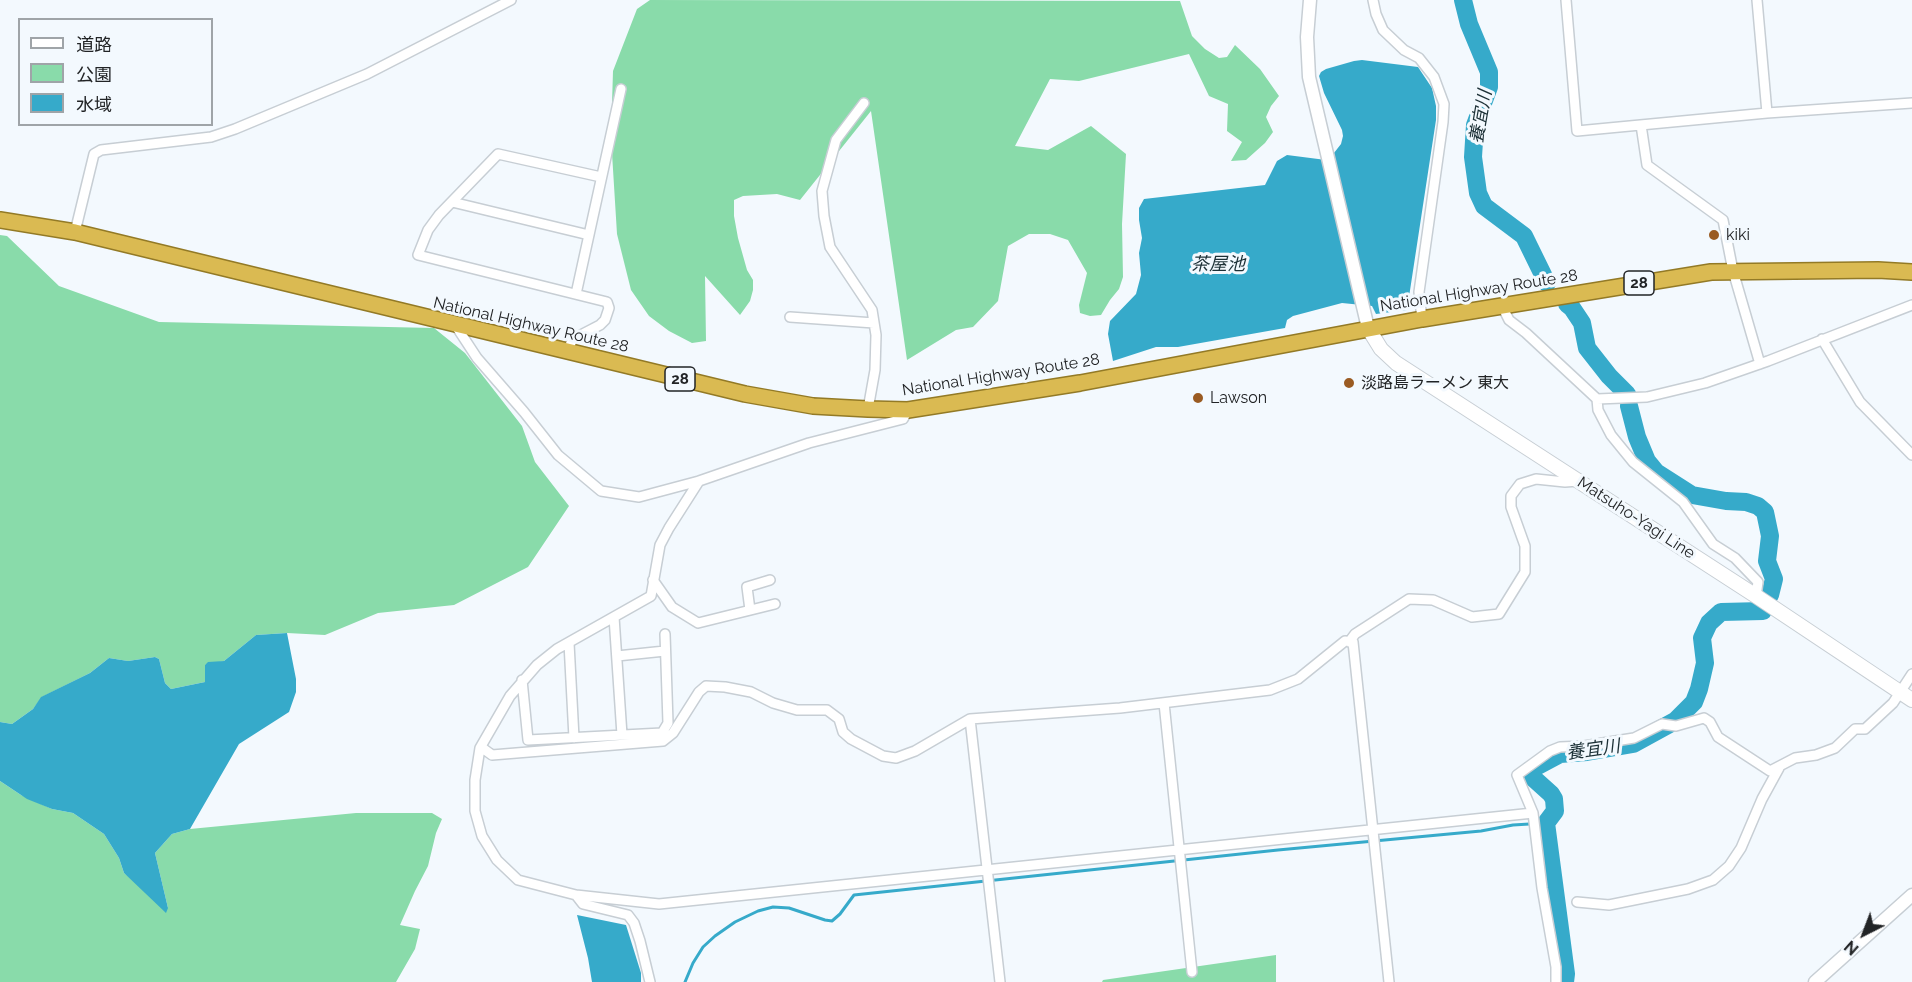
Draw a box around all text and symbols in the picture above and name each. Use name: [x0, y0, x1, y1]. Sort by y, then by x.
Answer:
legend: [18, 18, 213, 126]
text: 道路: [76, 34, 112, 55]
text: 公園: [76, 64, 112, 85]
water label: 養宜川: [1466, 89, 1496, 145]
text: 水域: [76, 94, 112, 115]
place label: kiki: [1726, 225, 1750, 245]
marker: kiki: [1707, 228, 1721, 242]
water label: 茶屋池: [1191, 254, 1245, 276]
street label: National Highway Route 28: [1379, 266, 1579, 316]
road number: 28: [1624, 271, 1654, 295]
street label: National Highway Route 28: [431, 293, 631, 357]
street label: National Highway Route 28: [901, 350, 1101, 400]
road number: 28: [665, 367, 695, 391]
place label: 淡路島ラーメン 東大: [1361, 373, 1509, 393]
marker: 淡路島ラーメン 東大: [1342, 376, 1356, 390]
place label: Lawson: [1210, 388, 1267, 408]
marker: Lawson: [1191, 391, 1205, 405]
street label: Matsuho-Yagi Line: [1574, 473, 1698, 563]
water label: 養宜川: [1565, 736, 1621, 764]
north arrow: [1834, 904, 1894, 964]
text: N: [1841, 937, 1863, 959]

